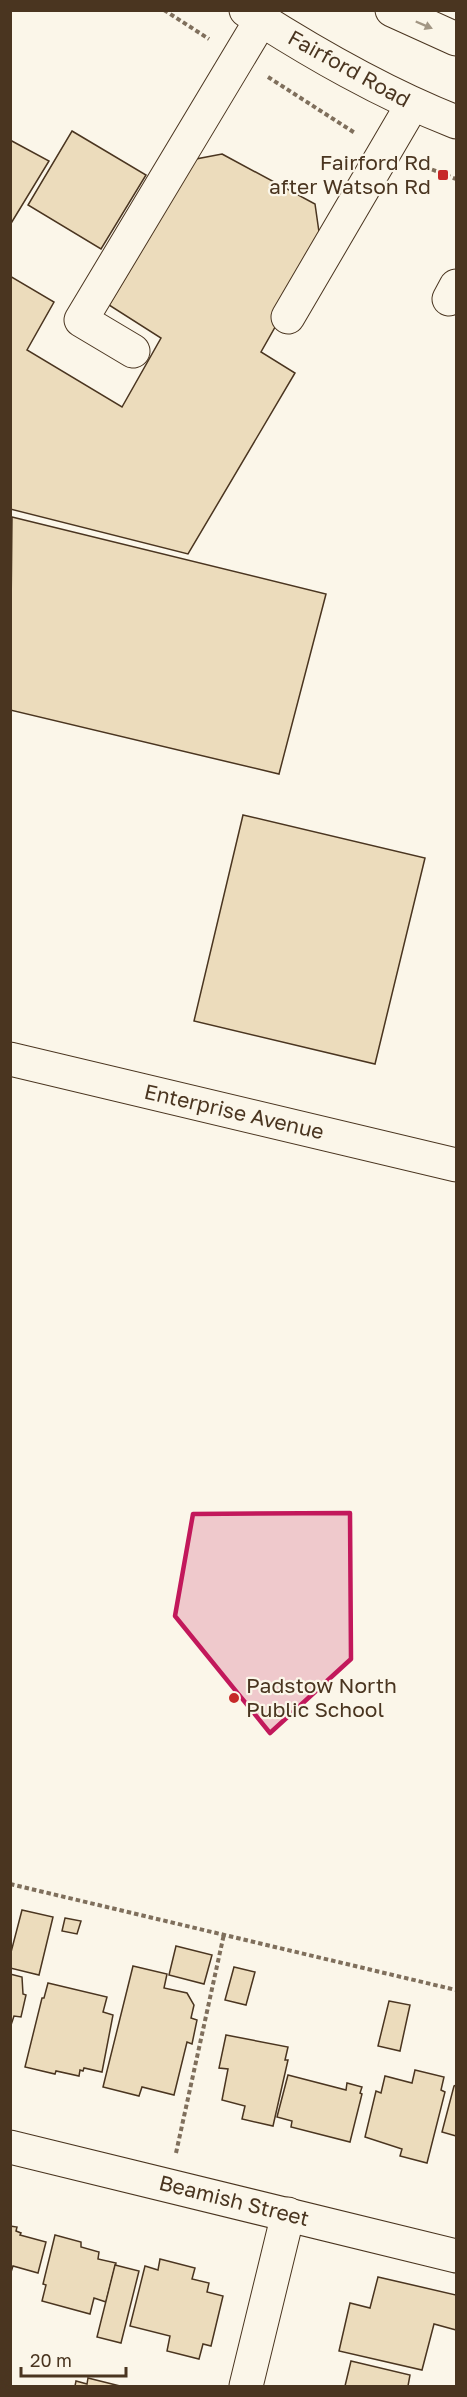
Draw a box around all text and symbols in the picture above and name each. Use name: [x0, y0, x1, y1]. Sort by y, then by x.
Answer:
one-way arrow: [415, 21, 432, 30]
street label: Fairford Road: [284, 24, 415, 112]
place label: Fairford Rd after Watson Rd: [269, 149, 431, 199]
marker: Fairford Rd after Watson Rd: [436, 168, 450, 182]
street label: Enterprise Avenue: [142, 1078, 327, 1144]
place label: Padstow North Public School: [246, 1672, 397, 1722]
marker: Padstow North Public School: [227, 1691, 241, 1705]
street label: Beamish Street: [156, 2169, 312, 2231]
scale bar: [21, 2340, 126, 2378]
text: 20 m: [30, 2349, 72, 2371]

